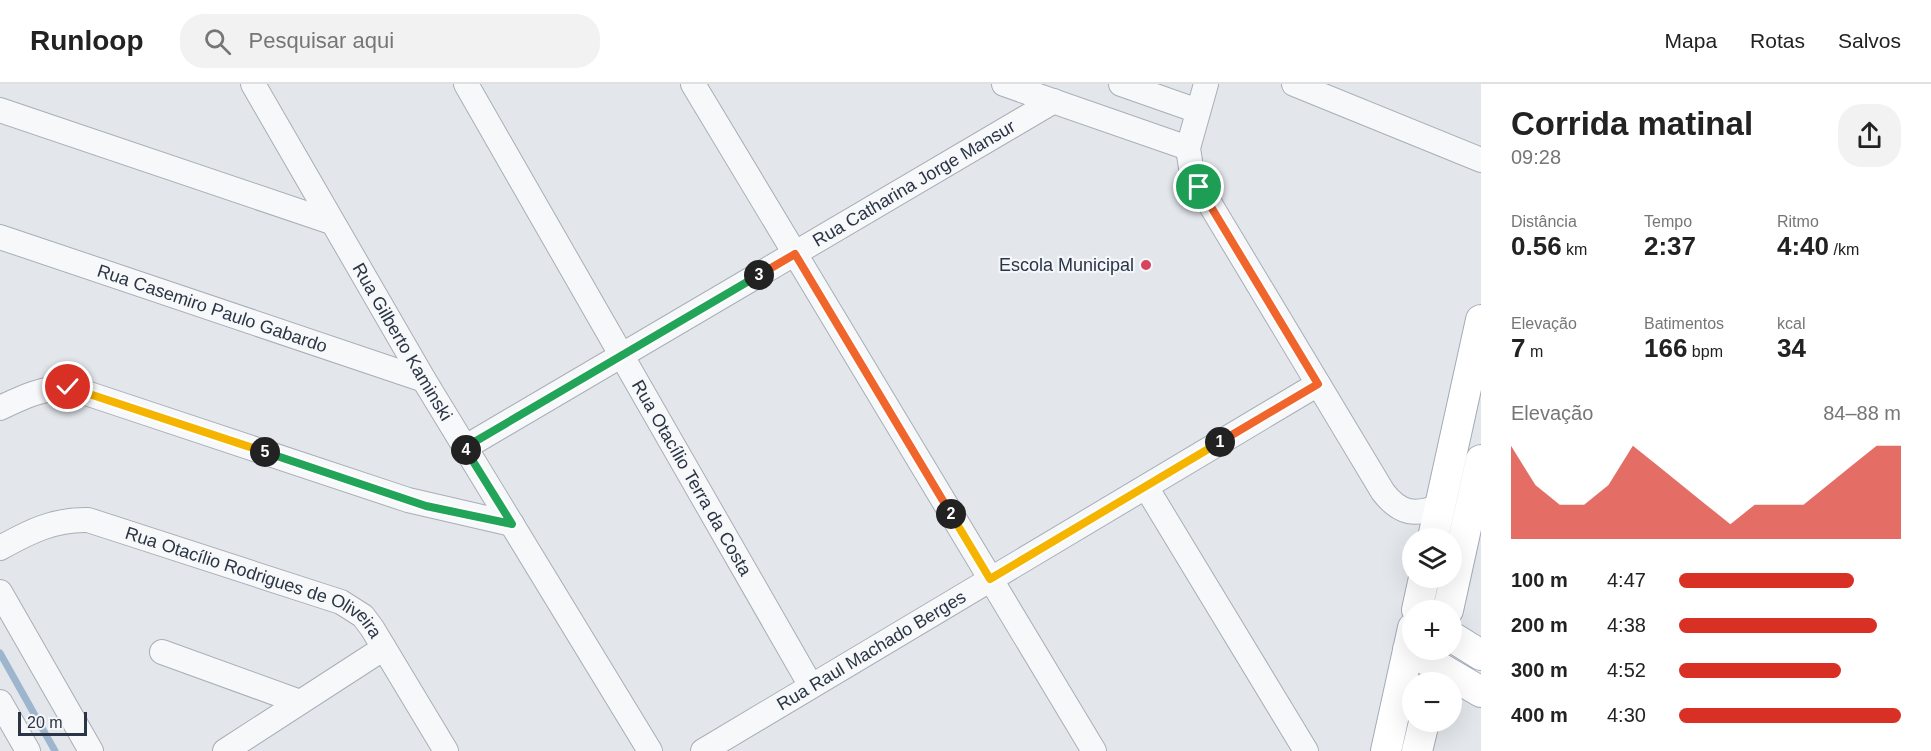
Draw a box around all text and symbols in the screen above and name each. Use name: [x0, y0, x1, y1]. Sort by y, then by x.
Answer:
search box: [180, 14, 600, 68]
text: Runloop: [30, 25, 144, 56]
icon: search: [201, 25, 234, 58]
text: Pesquisar aqui: [249, 28, 394, 53]
text: Mapa: [1665, 29, 1717, 52]
text: Rotas: [1750, 29, 1805, 52]
text: Salvos: [1838, 29, 1901, 52]
button: share: [1838, 104, 1901, 167]
text: Corrida matinal: [1511, 105, 1753, 142]
street label: Rua Catharina Jorge Mansur: [809, 116, 1019, 251]
text: 09:28: [1511, 146, 1561, 168]
pin: [1173, 161, 1224, 212]
icon: arrive: [1182, 170, 1215, 203]
text: Distância: [1511, 213, 1577, 230]
text: Tempo: [1644, 213, 1692, 230]
text: Ritmo: [1777, 213, 1819, 230]
text: 0.56: [1511, 231, 1562, 261]
text: 2:37: [1644, 231, 1696, 261]
text: 4:40: [1777, 231, 1829, 261]
text: km: [1562, 241, 1587, 258]
text: /km: [1829, 241, 1859, 258]
place label: Escola Municipal: [999, 255, 1134, 275]
marker: Escola Municipal: [1139, 258, 1153, 272]
street label: Rua Gilberto Kaminski: [349, 259, 456, 424]
pin: 3: [744, 260, 774, 290]
street label: Rua Casemiro Paulo Gabardo: [95, 261, 330, 357]
text: 3: [755, 266, 763, 283]
text: Elevação: [1511, 315, 1577, 332]
text: Batimentos: [1644, 315, 1724, 332]
text: kcal: [1777, 315, 1805, 332]
text: 7: [1511, 333, 1525, 363]
text: 166: [1644, 333, 1687, 363]
text: 34: [1777, 333, 1806, 363]
text: m: [1525, 343, 1543, 360]
text: bpm: [1687, 343, 1723, 360]
pin: [42, 361, 93, 412]
icon: check: [51, 370, 84, 403]
street label: Rua Otacílio Terra da Costa: [628, 377, 756, 580]
text: Elevação: [1511, 402, 1593, 424]
text: 84–88 m: [1823, 402, 1901, 424]
pin: 1: [1205, 427, 1235, 457]
text: 1: [1216, 433, 1224, 450]
pin: 4: [451, 435, 481, 465]
pin: 5: [250, 437, 280, 467]
text: 4: [462, 441, 470, 458]
text: 5: [261, 443, 269, 460]
pin: 2: [936, 499, 966, 529]
text: 2: [947, 505, 955, 522]
street label: Rua Otacílio Rodrigues de Oliveira: [123, 523, 386, 643]
map controls: [1402, 528, 1462, 732]
button: layers: [1402, 528, 1462, 588]
text: 100 m: [1511, 569, 1568, 591]
text: 4:47: [1607, 569, 1646, 591]
street label: Rua Raul Machado Berges: [773, 587, 969, 715]
button: +: [1402, 600, 1462, 660]
text: 200 m: [1511, 614, 1568, 636]
text: 4:38: [1607, 614, 1646, 636]
text: 300 m: [1511, 659, 1568, 681]
text: 4:52: [1607, 659, 1646, 681]
button: −: [1402, 672, 1462, 732]
text: 400 m: [1511, 704, 1568, 726]
text: 4:30: [1607, 704, 1646, 726]
scale bar: [18, 709, 87, 736]
text: 20 m: [27, 714, 63, 731]

